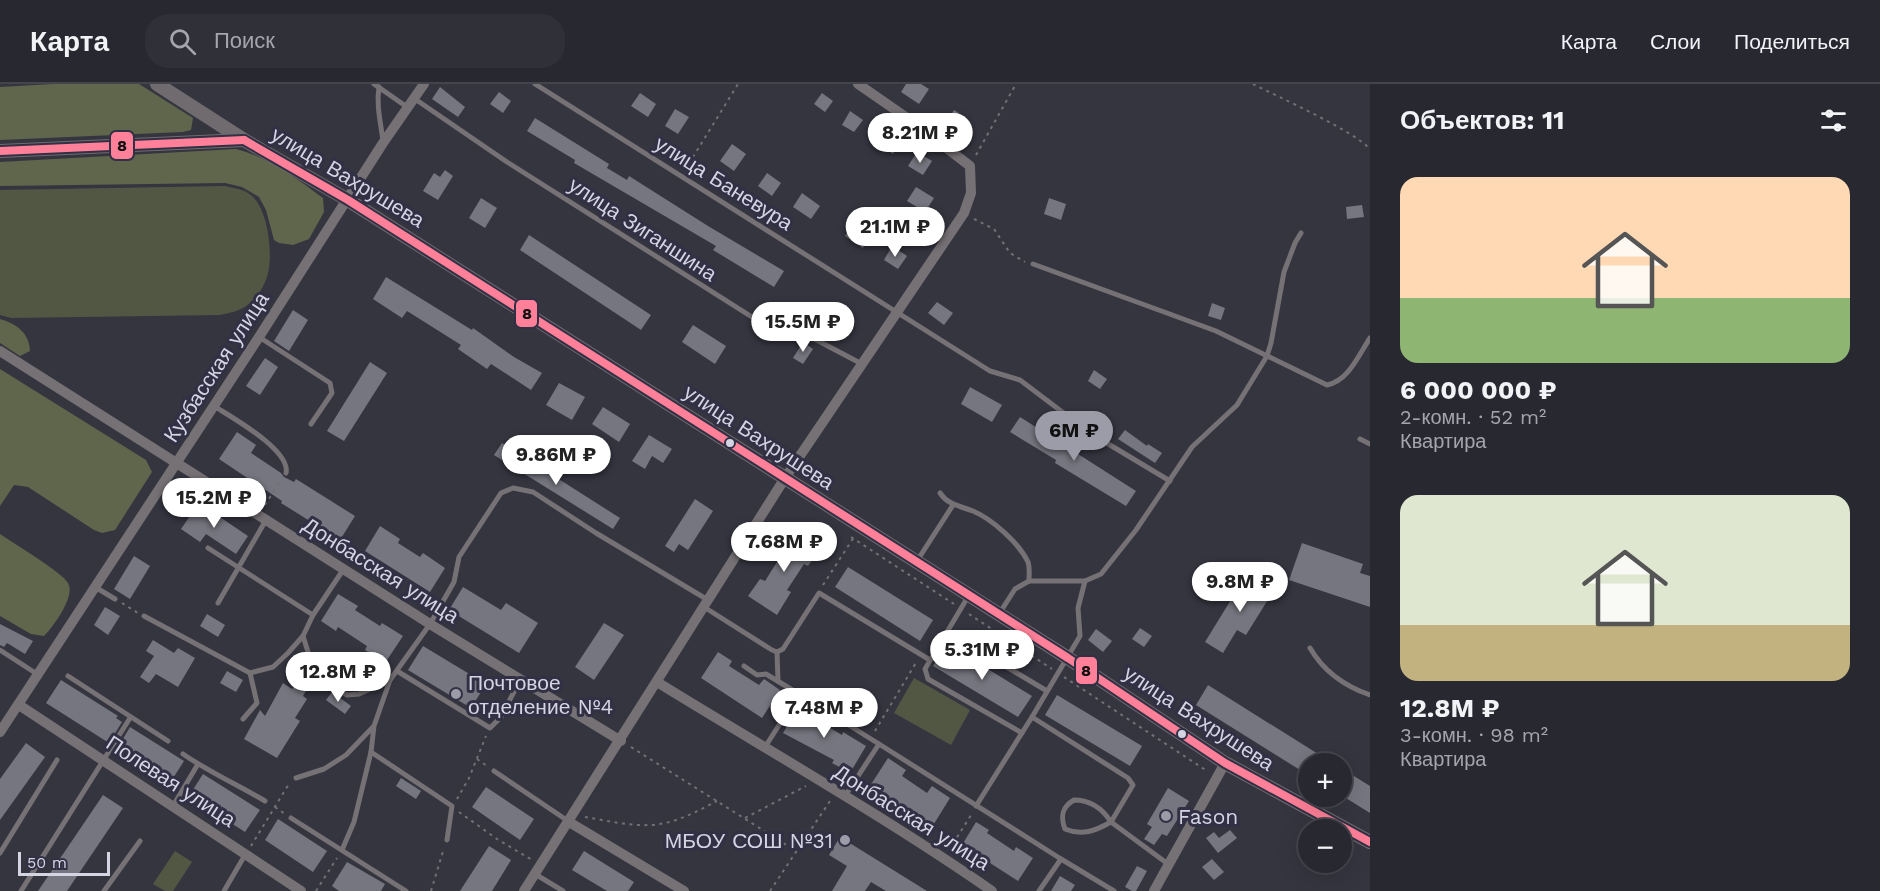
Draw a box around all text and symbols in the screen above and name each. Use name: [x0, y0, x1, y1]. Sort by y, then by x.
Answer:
search box: [145, 14, 565, 68]
text: Карта: [30, 25, 109, 58]
icon: search: [166, 25, 199, 58]
text: Поиск: [214, 28, 275, 53]
text: Карта: [1561, 29, 1617, 54]
text: Слои: [1650, 29, 1701, 54]
text: Поделиться: [1734, 29, 1850, 54]
icon: filters: [1817, 104, 1850, 137]
text: Объектов: 11: [1400, 105, 1564, 135]
pin: 8.21M ₽: [865, 113, 975, 164]
text: 8.21M ₽: [882, 120, 958, 144]
street label: улица Вахрушева: [267, 121, 429, 233]
line badge: 8: [110, 131, 134, 160]
street label: улица Баневура: [650, 131, 798, 236]
text: 8: [117, 136, 127, 155]
street label: улица Зиганшина: [564, 172, 722, 286]
pin: 21.1M ₽: [840, 207, 950, 258]
text: 21.1M ₽: [860, 214, 930, 238]
icon: home: [1571, 216, 1679, 324]
street label: Кузбасская улица: [158, 287, 274, 447]
line badge: 8: [515, 299, 538, 328]
pin: 15.5M ₽: [748, 302, 858, 353]
text: 8: [522, 304, 532, 323]
text: 15.5M ₽: [765, 309, 841, 333]
text: 6 000 000 ₽: [1400, 375, 1557, 405]
street label: улица Вахрушева: [679, 379, 839, 495]
text: 2-комн. · 52 m²: [1400, 405, 1546, 429]
pin: 6M ₽: [1038, 411, 1110, 462]
text: 6M ₽: [1049, 418, 1099, 442]
text: Квартира: [1400, 429, 1486, 453]
pin: 9.86M ₽: [501, 435, 611, 486]
unlabelled marker: [724, 437, 736, 449]
text: 9.86M ₽: [516, 442, 596, 466]
pin: 15.2M ₽: [159, 478, 269, 529]
text: 15.2M ₽: [176, 485, 252, 509]
street label: Донбасская улица: [298, 512, 464, 628]
pin: 7.68M ₽: [729, 522, 839, 573]
text: 7.68M ₽: [745, 529, 823, 553]
icon: home: [1571, 534, 1679, 642]
pin: 9.8M ₽: [1191, 562, 1289, 613]
text: 9.8M ₽: [1206, 569, 1274, 593]
pin: 5.31M ₽: [927, 630, 1037, 681]
text: 5.31M ₽: [944, 637, 1020, 661]
pin: 12.8M ₽: [283, 652, 393, 703]
line badge: 8: [1075, 656, 1098, 685]
text: 12.8M ₽: [300, 659, 376, 683]
street label: улица Вахрушева: [1119, 660, 1279, 776]
text: 8: [1081, 661, 1091, 680]
place label: Почтовое отделение №4: [468, 670, 613, 719]
marker: Почтовое отделение №4: [449, 687, 463, 701]
pin: 7.48M ₽: [769, 688, 879, 739]
text: 12.8M ₽: [1400, 693, 1500, 723]
text: 7.48M ₽: [785, 695, 863, 719]
text: 3-комн. · 98 m²: [1400, 723, 1548, 747]
unlabelled marker: [1176, 728, 1188, 740]
street label: Полевая улица: [102, 730, 241, 832]
text: Квартира: [1400, 747, 1486, 771]
map controls: [1298, 753, 1352, 873]
button: +: [1298, 753, 1352, 807]
street label: Донбасская улица: [829, 759, 995, 875]
place label: Fason: [1178, 804, 1238, 829]
marker: Fason: [1159, 809, 1173, 823]
button: −: [1298, 819, 1352, 873]
place label: МБОУ СОШ №31: [665, 828, 833, 853]
marker: МБОУ СОШ №31: [838, 833, 852, 847]
scale bar: [18, 849, 110, 876]
text: 50 m: [27, 853, 67, 872]

